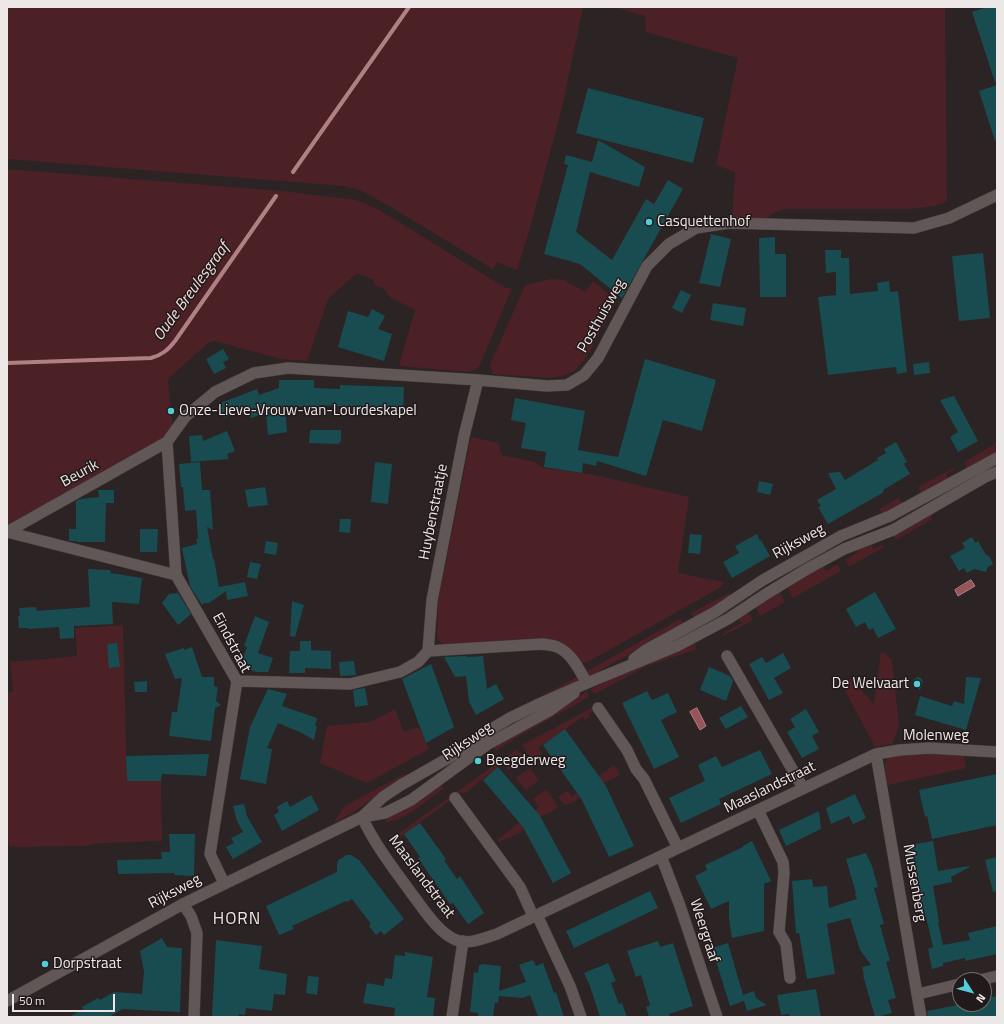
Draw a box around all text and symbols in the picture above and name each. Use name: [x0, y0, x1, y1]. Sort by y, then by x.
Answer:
place label: Casquettenhof: [657, 213, 750, 231]
marker: Casquettenhof: [644, 217, 654, 227]
water label: Oude Breulesgraaf: [150, 239, 234, 345]
street label: Posthuisweg: [574, 276, 630, 356]
place label: Onze-Lieve-Vrouw-van-Lourdeskapel: [179, 402, 417, 420]
marker: Onze-Lieve-Vrouw-van-Lourdeskapel: [166, 406, 176, 416]
street label: Beurik: [58, 456, 102, 492]
street label: Huybenstraatje: [416, 462, 452, 562]
street label: Rijksweg: [770, 520, 828, 564]
street label: Eindstraat: [208, 610, 254, 676]
place label: De Welvaart: [832, 675, 909, 693]
marker: De Welvaart: [912, 679, 922, 689]
street label: Rijksweg: [440, 719, 496, 765]
street label: Molenweg: [903, 727, 969, 745]
place label: Beegderweg: [486, 752, 565, 770]
marker: Beegderweg: [473, 756, 483, 766]
street label: Maaslandstraat: [721, 758, 819, 818]
street label: Maaslandstraat: [384, 832, 458, 922]
street label: Mussenberg: [898, 843, 930, 923]
street label: Rijksweg: [146, 871, 204, 913]
street label: Weergraaf: [685, 897, 723, 965]
district label: HORN: [213, 910, 261, 930]
place label: Dorpstraat: [53, 955, 121, 973]
marker: Dorpstraat: [40, 959, 50, 969]
north arrow: [952, 972, 992, 1012]
scale bar: [14, 986, 117, 1012]
text: 50 m: [19, 991, 45, 1010]
text: N: [972, 991, 990, 1006]

